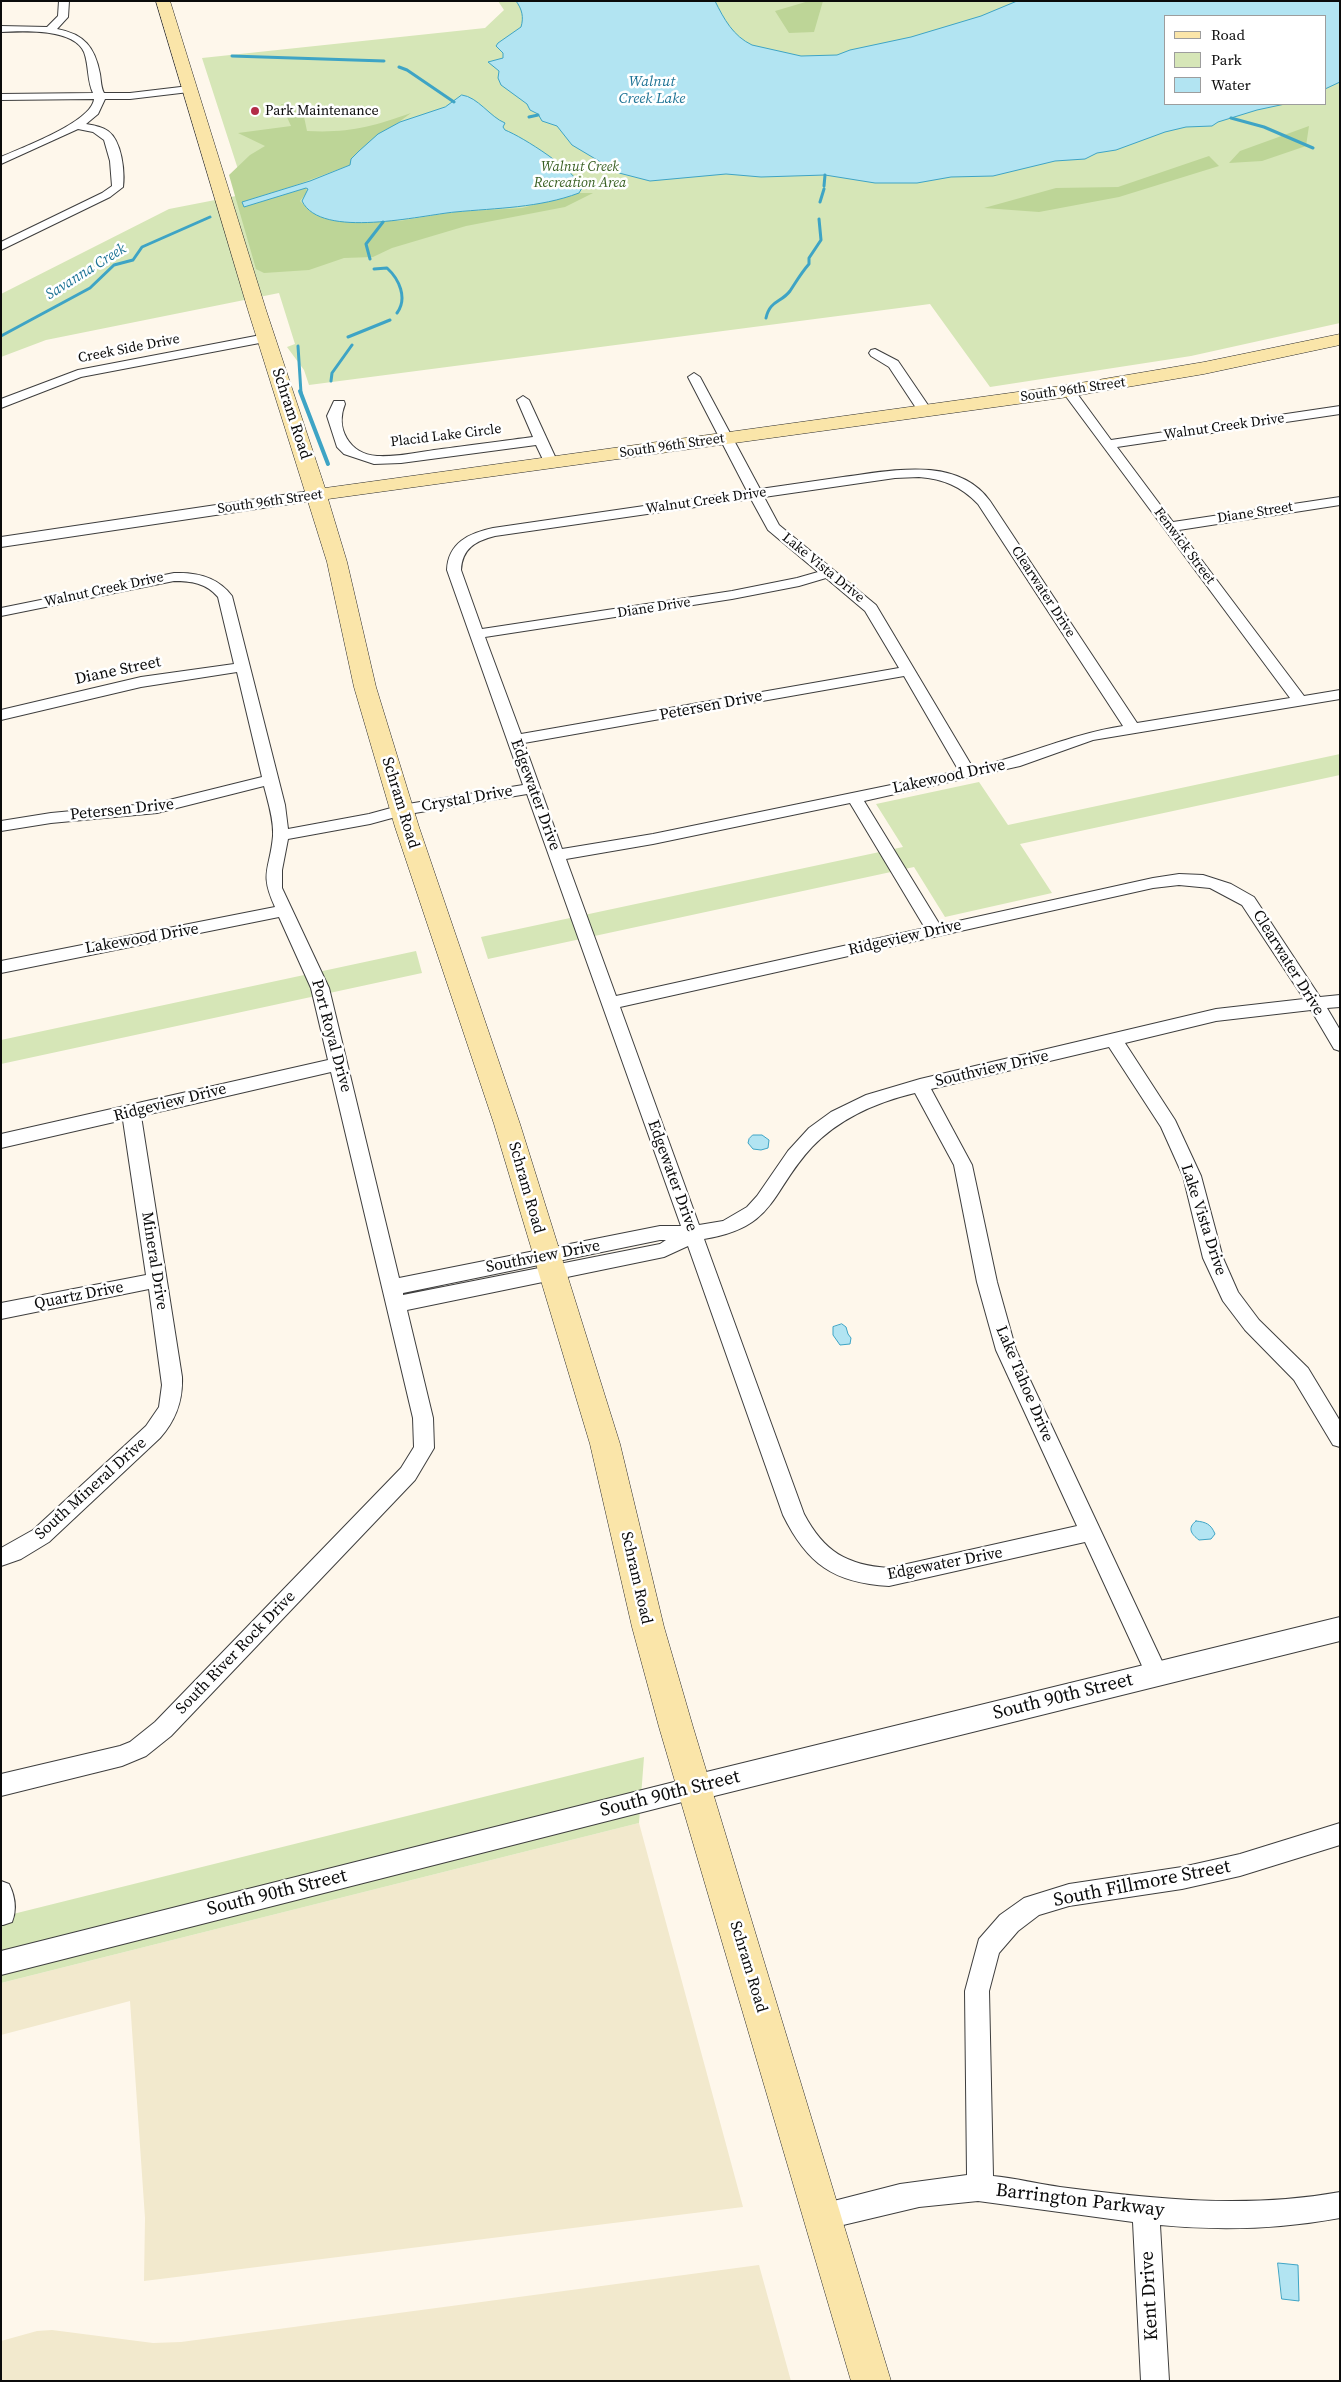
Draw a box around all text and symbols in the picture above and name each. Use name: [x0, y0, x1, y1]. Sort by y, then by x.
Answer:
legend: [1164, 15, 1326, 105]
text: Road: [1211, 24, 1245, 45]
text: Park: [1211, 49, 1242, 70]
water label: Walnut Creek Lake: [619, 73, 685, 108]
text: Water: [1211, 74, 1251, 95]
place label: Park Maintenance: [265, 103, 379, 119]
marker: Park Maintenance: [249, 105, 261, 117]
park label: Walnut Creek Recreation Area: [534, 159, 626, 192]
water label: Savanna Creek: [42, 240, 130, 304]
street label: Creek Side Drive: [77, 331, 181, 367]
street label: Schram Road: [267, 366, 315, 462]
street label: South 96th Street: [1020, 374, 1126, 406]
street label: Walnut Creek Drive: [1163, 410, 1285, 444]
street label: Placid Lake Circle: [390, 421, 502, 451]
street label: South 96th Street: [619, 430, 725, 462]
street label: Walnut Creek Drive: [645, 484, 767, 518]
street label: South 96th Street: [217, 486, 323, 518]
street label: Diane Street: [1216, 499, 1294, 527]
street label: Fenwick Street: [1150, 504, 1218, 588]
street label: Lake Vista Drive: [778, 530, 868, 606]
street label: Clearwater Drive: [1007, 543, 1079, 641]
street label: Walnut Creek Drive: [43, 569, 165, 611]
street label: Diane Drive: [616, 594, 692, 622]
street label: Diane Street: [73, 653, 163, 689]
street label: Petersen Drive: [658, 687, 764, 725]
street label: Edgewater Drive: [506, 737, 564, 853]
street label: Schram Road: [377, 755, 423, 851]
street label: Lakewood Drive: [891, 756, 1007, 798]
street label: Crystal Drive: [420, 782, 514, 816]
street label: Petersen Drive: [69, 795, 175, 825]
street label: Clearwater Drive: [1248, 907, 1328, 1019]
street label: Ridgeview Drive: [847, 916, 963, 960]
street label: Lakewood Drive: [84, 920, 200, 958]
street label: Port Royal Drive: [307, 978, 355, 1094]
street label: Southview Drive: [933, 1047, 1051, 1091]
street label: Ridgeview Drive: [112, 1080, 228, 1126]
street label: Edgewater Drive: [643, 1118, 701, 1234]
street label: Schram Road: [504, 1140, 548, 1236]
street label: Lake Vista Drive: [1176, 1162, 1230, 1278]
street label: Mineral Drive: [137, 1211, 171, 1311]
street label: Southview Drive: [484, 1237, 602, 1277]
street label: Quartz Drive: [33, 1278, 125, 1314]
street label: Lake Tahoe Drive: [991, 1323, 1057, 1445]
street label: South Mineral Drive: [31, 1434, 151, 1544]
street label: Schram Road: [616, 1530, 656, 1626]
street label: Edgewater Drive: [886, 1543, 1004, 1585]
street label: South River Rock Drive: [172, 1587, 300, 1719]
street label: South 90th Street: [991, 1669, 1135, 1725]
street label: South 90th Street: [598, 1766, 742, 1822]
street label: South Fillmore Street: [1052, 1856, 1232, 1912]
street label: South 90th Street: [205, 1865, 349, 1921]
street label: Schram Road: [725, 1919, 771, 2015]
street label: Barrington Parkway: [994, 2179, 1166, 2223]
street label: Kent Drive: [1136, 2251, 1164, 2341]

